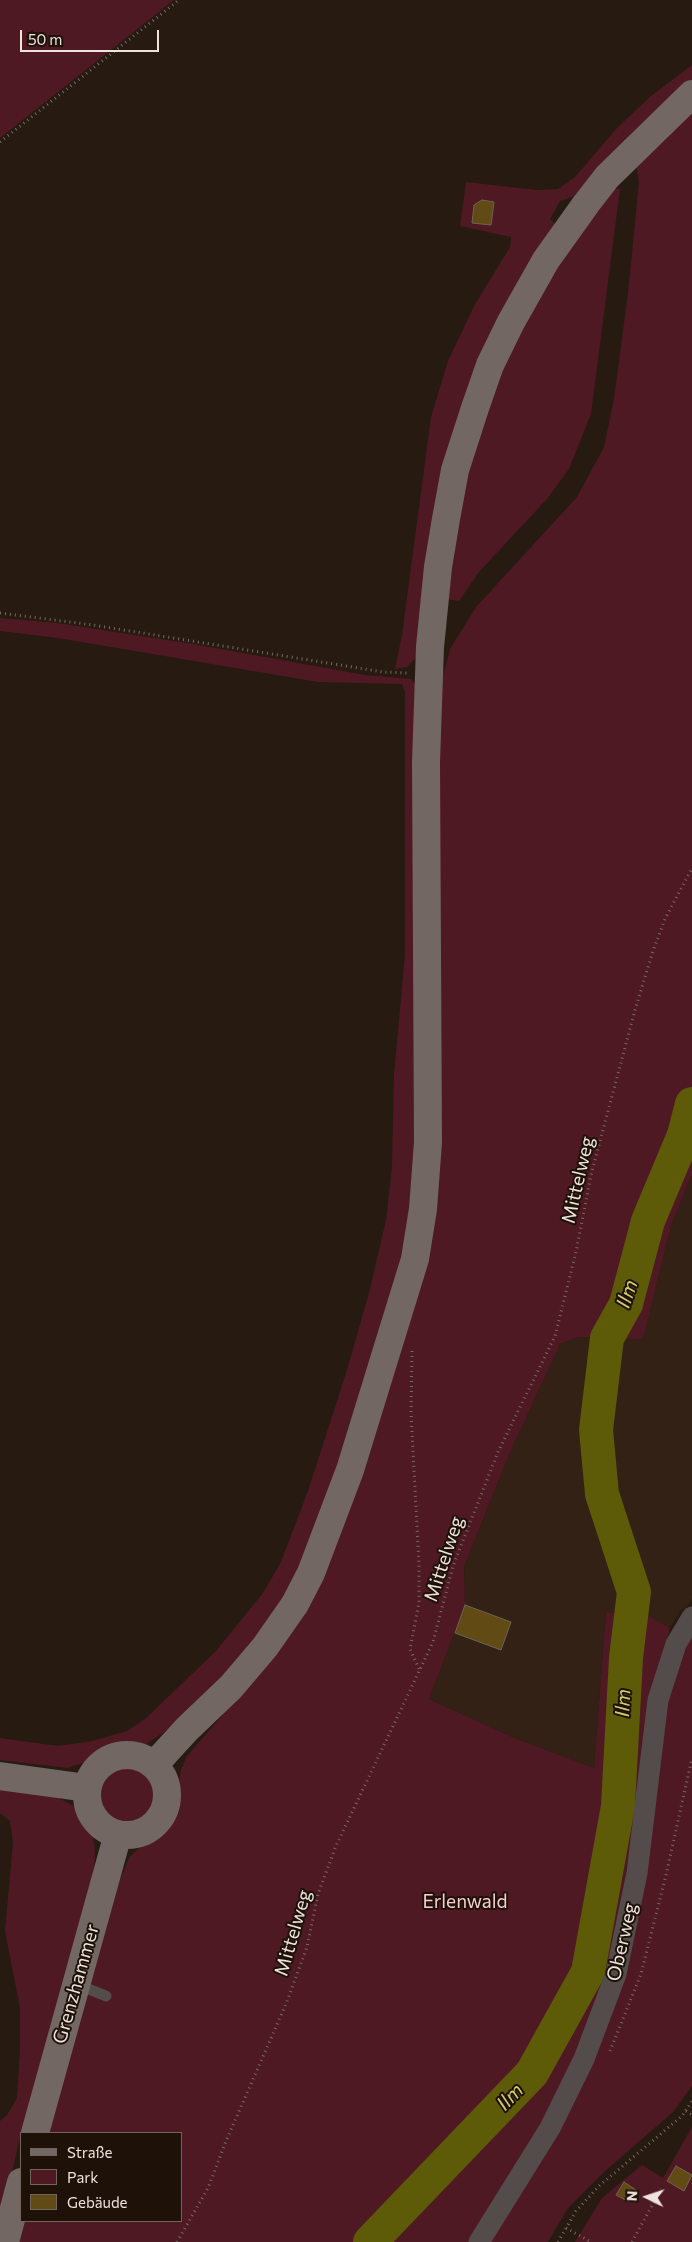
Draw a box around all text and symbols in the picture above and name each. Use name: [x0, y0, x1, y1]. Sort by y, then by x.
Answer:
scale bar: [22, 20, 161, 52]
text: 50 m: [28, 30, 62, 48]
street label: Mittelweg: [557, 1134, 599, 1226]
water label: Ilm: [611, 1277, 643, 1311]
street label: Mittelweg: [419, 1513, 469, 1605]
water label: Ilm: [610, 1688, 636, 1718]
street label: Mittelweg: [270, 1887, 316, 1979]
park label: Erlenwald: [422, 1891, 508, 1913]
street label: Oberweg: [602, 1901, 642, 1983]
street label: Grenzhammer: [48, 1922, 104, 2046]
water label: Ilm: [492, 2079, 528, 2115]
legend: [20, 2132, 182, 2222]
text: Straße: [67, 2143, 113, 2161]
text: Park: [67, 2168, 98, 2186]
north arrow: [622, 2172, 672, 2222]
text: N: [623, 2190, 640, 2202]
text: Gebäude: [67, 2193, 128, 2211]

